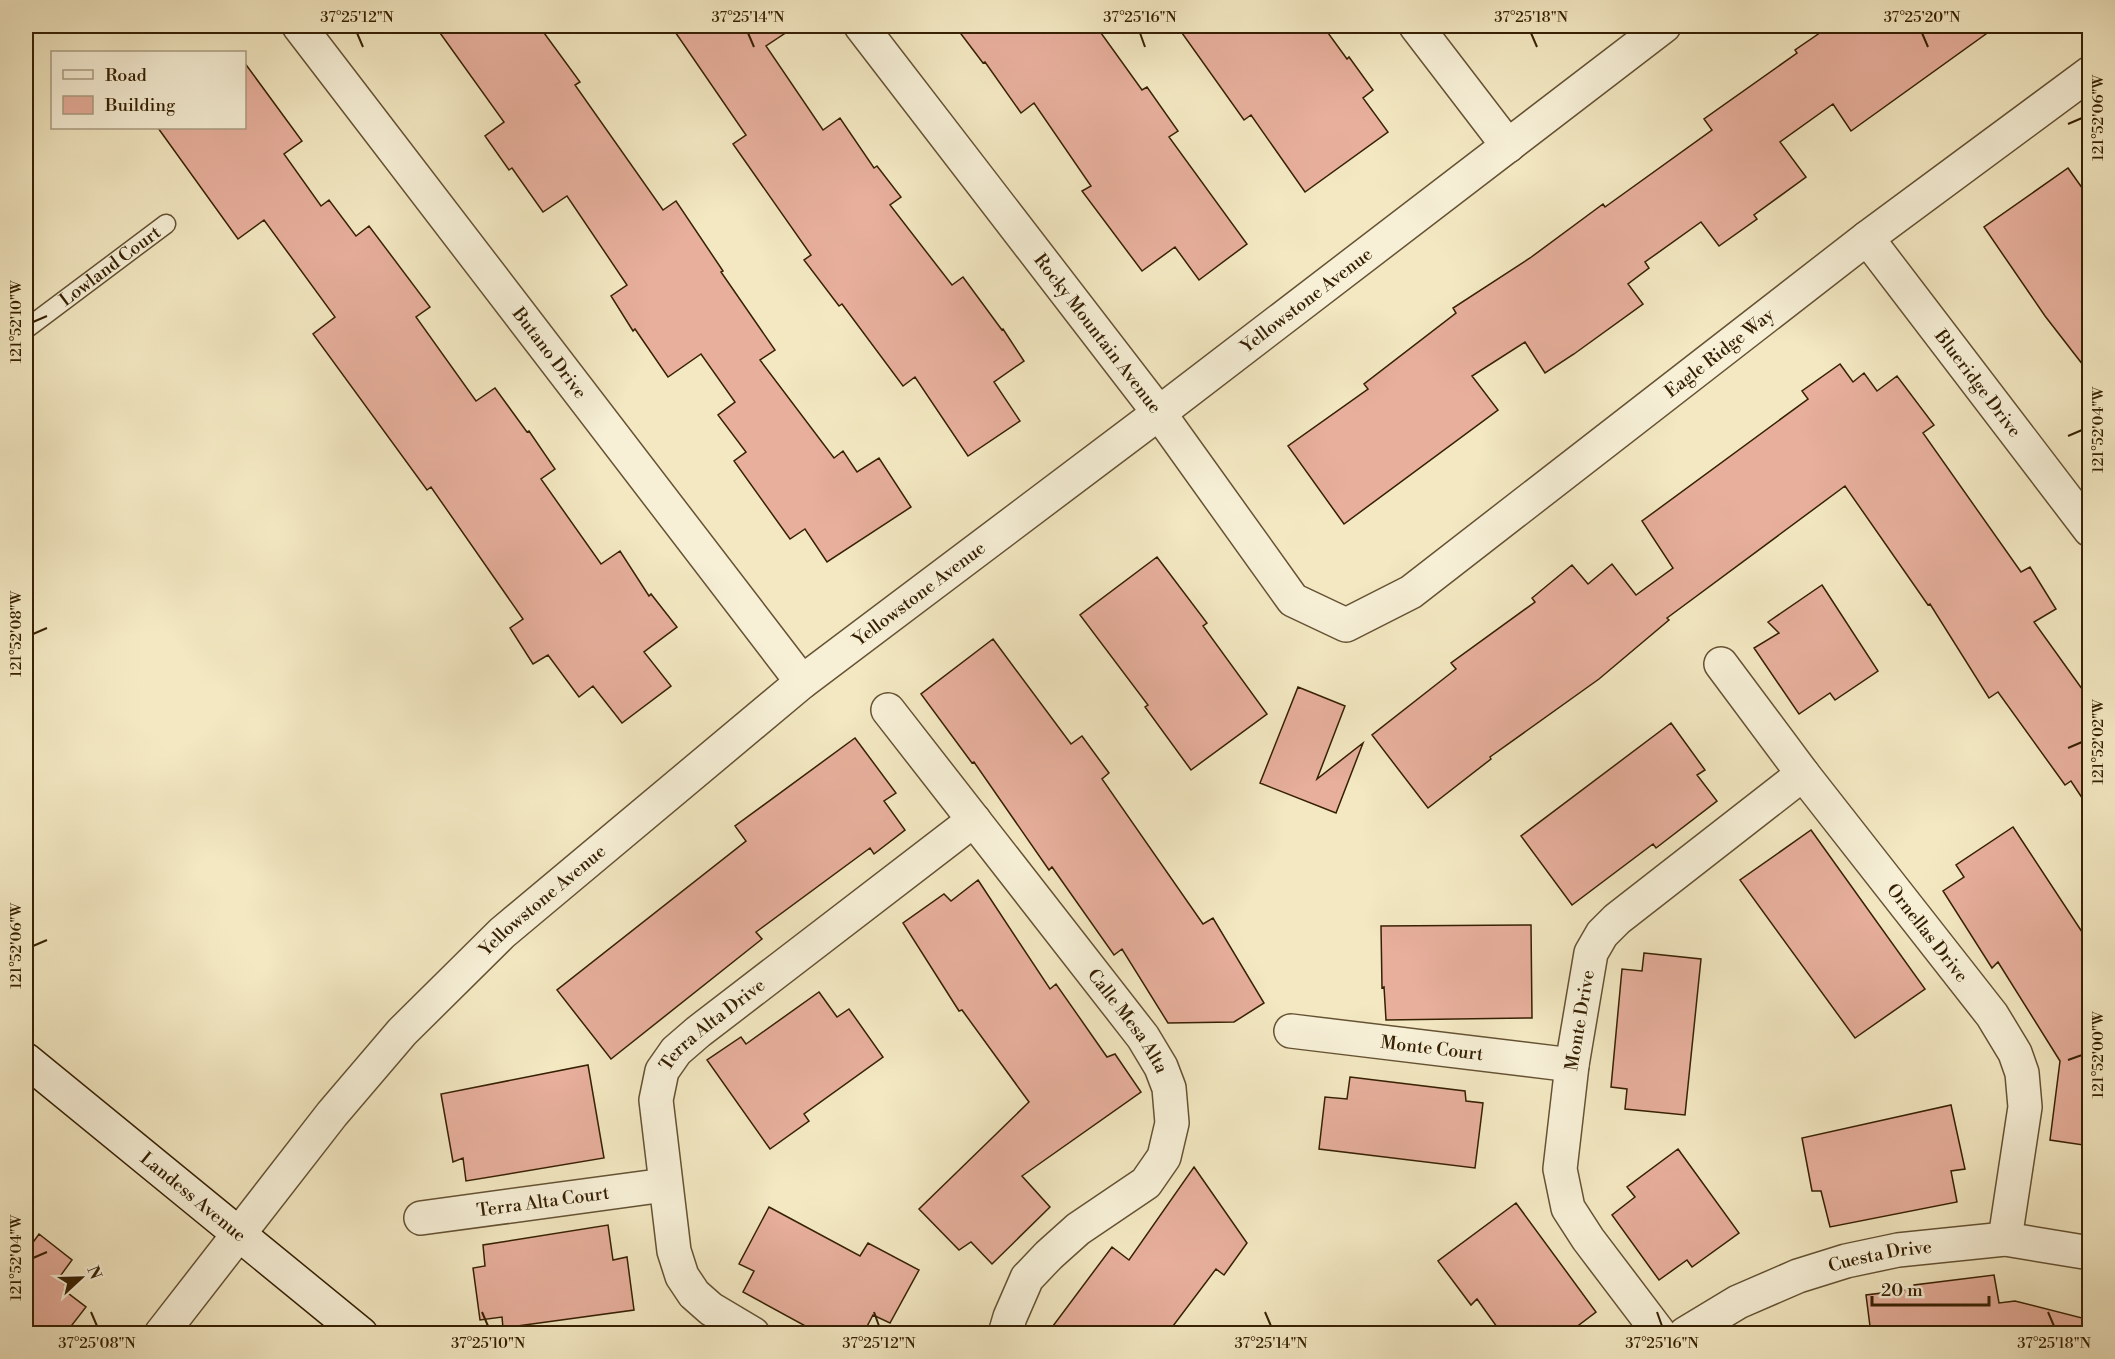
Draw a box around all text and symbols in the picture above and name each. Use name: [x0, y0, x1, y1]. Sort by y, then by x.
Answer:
text: 37°25'12"N: [320, 8, 394, 27]
text: 37°25'14"N: [711, 8, 785, 27]
text: 37°25'16"N: [1103, 8, 1177, 27]
text: 37°25'18"N: [1494, 8, 1568, 27]
text: 37°25'20"N: [1884, 8, 1960, 27]
legend: [51, 51, 246, 129]
text: Road: [105, 64, 148, 87]
text: 121°52'06"W: [2089, 75, 2108, 161]
text: Building: [104, 94, 176, 117]
street label: Lowland Court: [55, 221, 166, 312]
street label: Yellowstone Avenue: [1235, 243, 1377, 359]
street label: Rocky Mountain Avenue: [1028, 249, 1166, 418]
text: 121°52'10"W: [7, 280, 26, 364]
street label: Butano Drive: [506, 302, 592, 404]
street label: Eagle Ridge Way: [1660, 303, 1779, 403]
street label: Blueridge Drive: [1929, 325, 2026, 442]
text: 121°52'04"W: [2089, 387, 2108, 473]
street label: Yellowstone Avenue: [848, 537, 990, 652]
text: 121°52'08"W: [7, 590, 26, 677]
text: 121°52'02"W: [2089, 699, 2108, 785]
street label: Yellowstone Avenue: [474, 840, 611, 962]
street label: Ornellas Drive: [1881, 879, 1973, 987]
text: 121°52'06"W: [7, 903, 26, 989]
street label: Calle Mesa Alta: [1082, 964, 1174, 1077]
street label: Monte Drive: [1560, 968, 1600, 1072]
street label: Terra Alta Drive: [655, 974, 770, 1075]
text: 121°52'00"W: [2089, 1011, 2108, 1099]
street label: Monte Court: [1379, 1031, 1485, 1066]
street label: Landess Avenue: [135, 1147, 250, 1247]
street label: Terra Alta Court: [475, 1182, 611, 1222]
text: 121°52'04"W: [7, 1215, 26, 1301]
street label: Cuesta Drive: [1825, 1236, 1933, 1278]
north arrow: [51, 1248, 111, 1308]
text: N: [82, 1263, 106, 1283]
scale bar: [1872, 1269, 1989, 1307]
text: 20 m: [1881, 1279, 1923, 1302]
text: 37°25'08"N: [58, 1334, 136, 1353]
text: 37°25'10"N: [451, 1334, 525, 1353]
text: 37°25'12"N: [842, 1334, 916, 1353]
text: 37°25'14"N: [1234, 1334, 1308, 1353]
text: 37°25'16"N: [1625, 1334, 1699, 1353]
text: 37°25'18"N: [2017, 1334, 2091, 1353]

